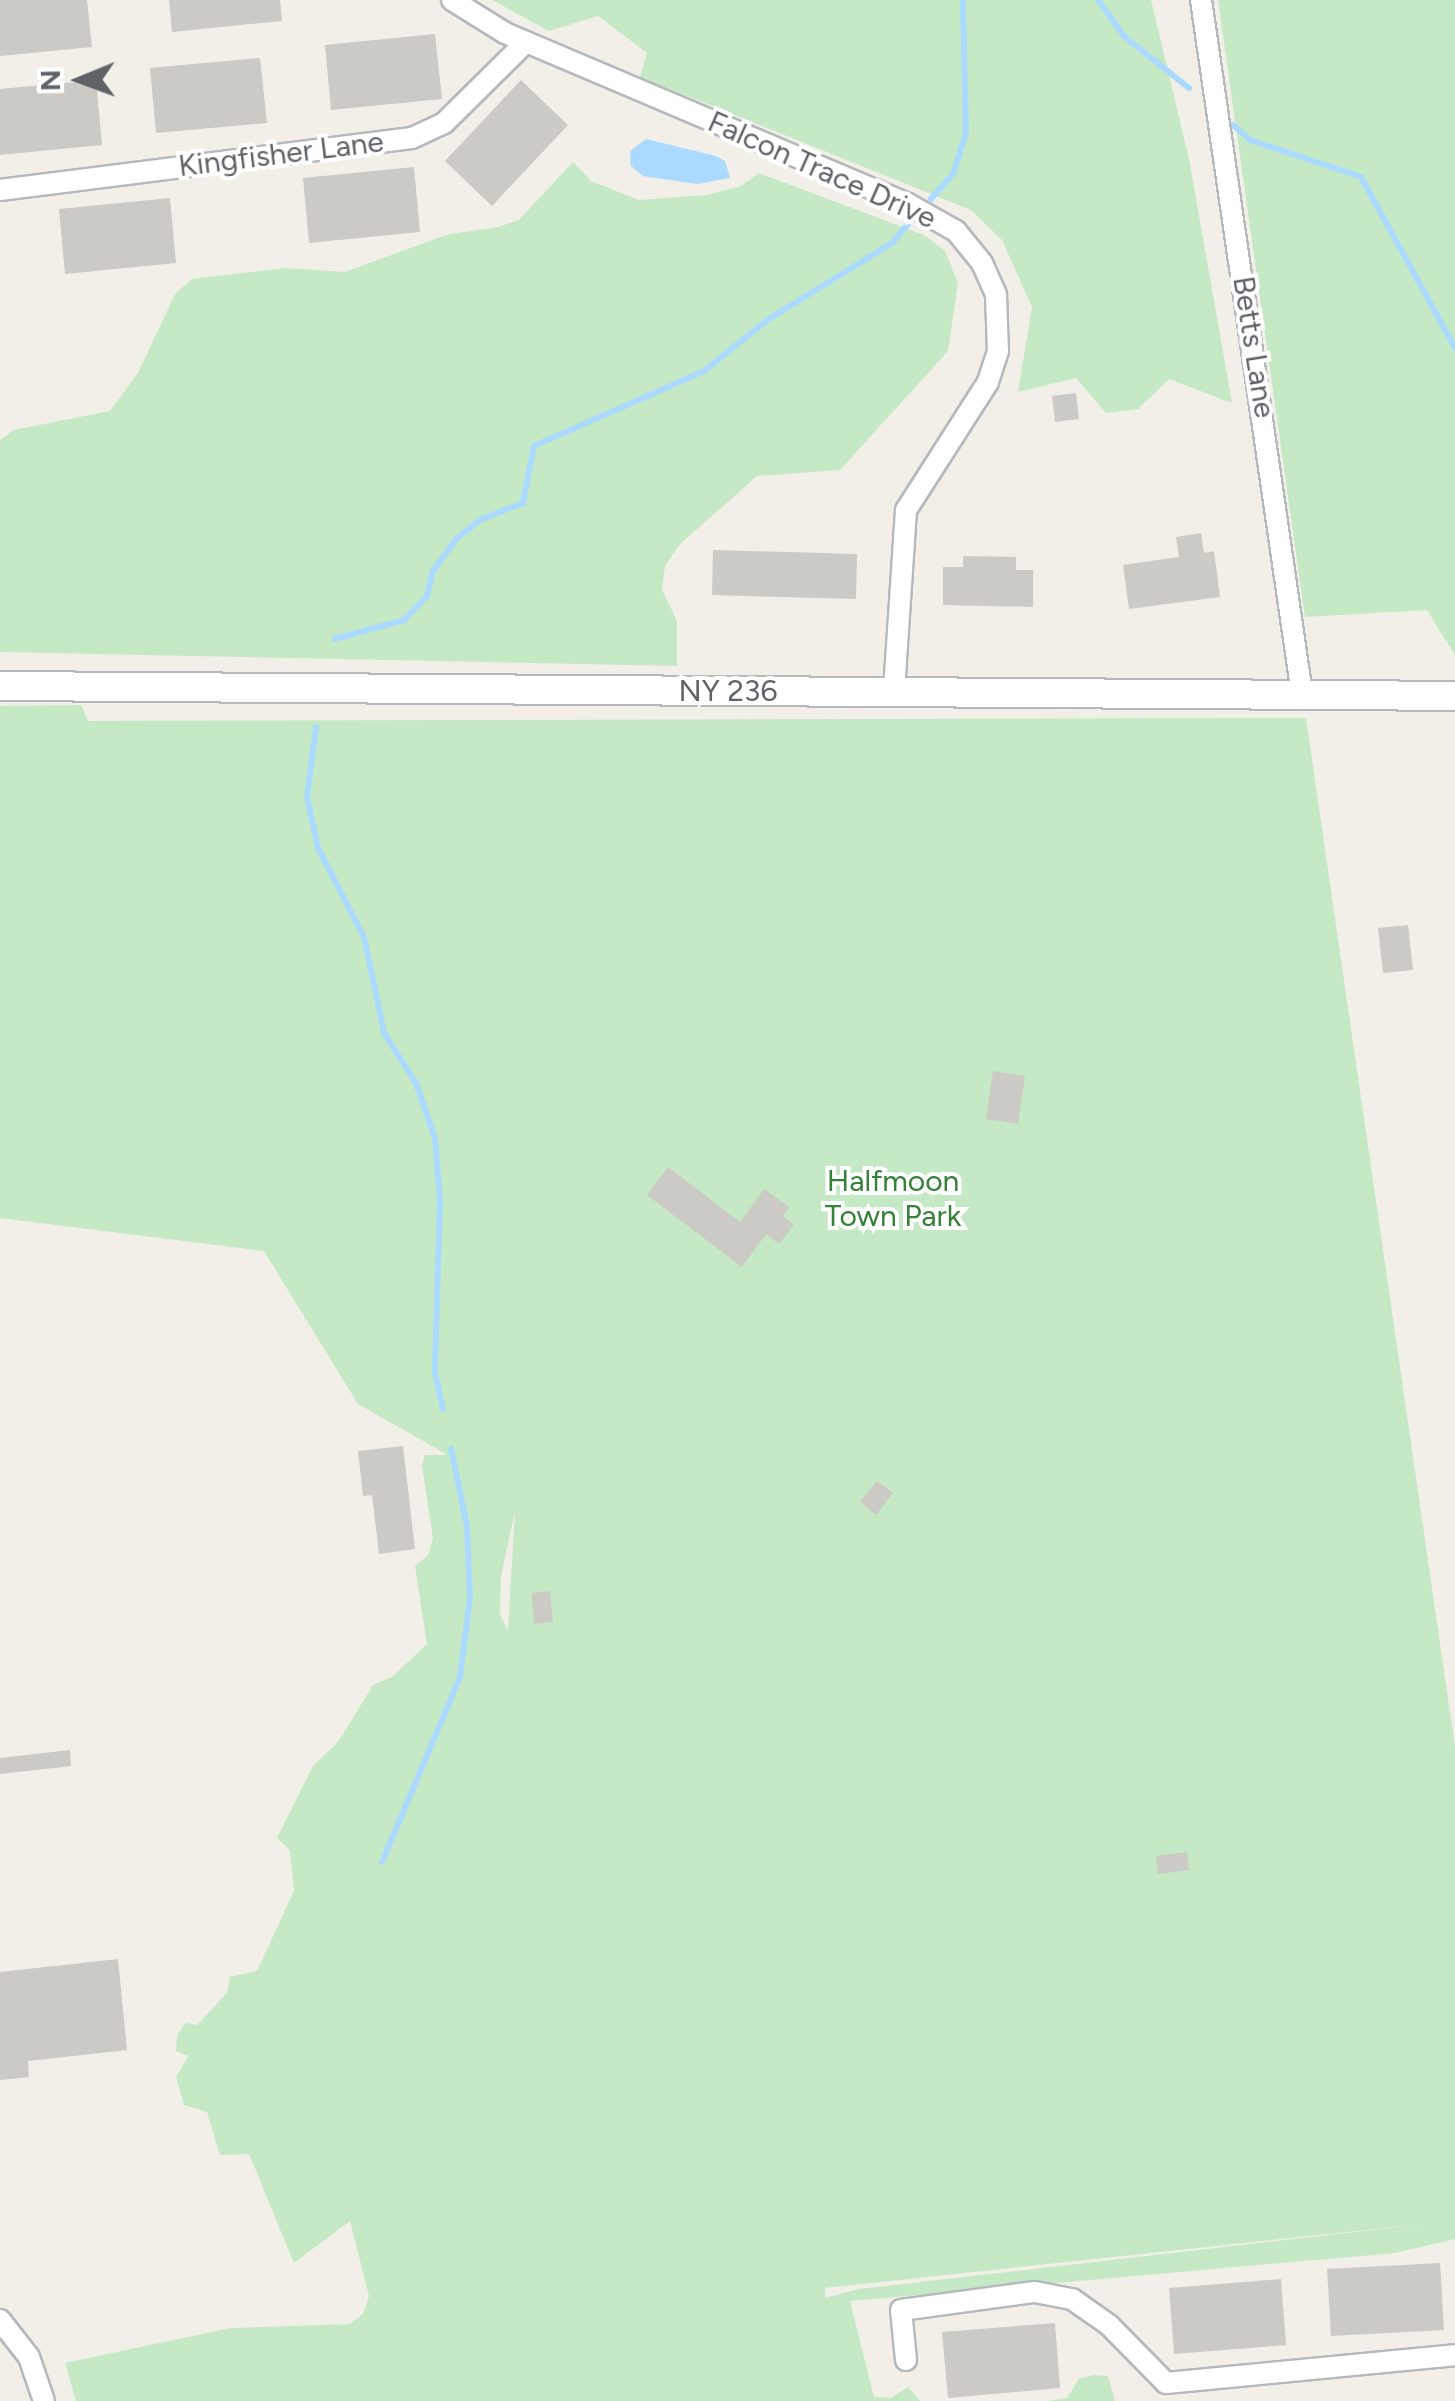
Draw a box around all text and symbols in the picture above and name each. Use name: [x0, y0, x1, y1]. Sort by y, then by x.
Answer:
north arrow: [30, 30, 130, 130]
text: N: [33, 69, 67, 92]
street label: Falcon Trace Drive: [702, 104, 942, 236]
street label: Kingfisher Lane: [176, 124, 386, 184]
street label: Betts Lane: [1225, 274, 1283, 420]
street label: NY 236: [679, 673, 777, 709]
park label: Halfmoon Town Park: [825, 1163, 961, 1234]

